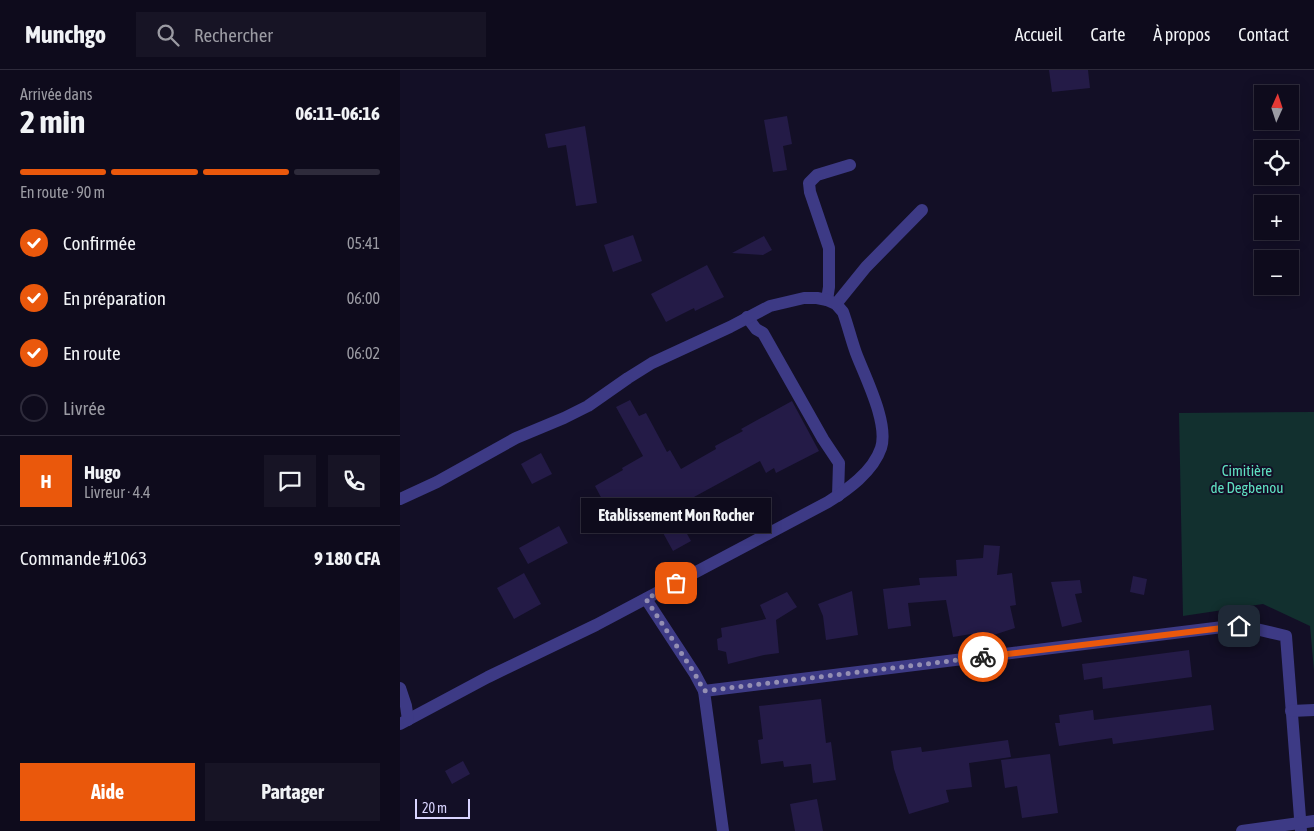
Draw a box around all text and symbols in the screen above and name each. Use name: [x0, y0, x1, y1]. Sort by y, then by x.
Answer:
search box: [136, 12, 486, 57]
text: Munchgo: [25, 21, 106, 48]
icon: search: [154, 21, 182, 49]
text: Rechercher: [194, 24, 273, 46]
text: Accueil: [1015, 24, 1063, 45]
text: Carte: [1091, 24, 1125, 45]
text: À propos: [1153, 24, 1210, 45]
text: Contact: [1238, 24, 1289, 45]
text: Arrivée dans: [20, 85, 92, 103]
north arrow: [1254, 85, 1299, 130]
map controls: [1254, 85, 1299, 295]
text: 06:11–06:16: [295, 102, 380, 124]
text: 2 min: [20, 103, 85, 140]
button: locate: [1254, 140, 1299, 185]
text: En route · 90 m: [20, 183, 105, 201]
button: +: [1254, 195, 1299, 240]
icon: check: [20, 229, 48, 257]
text: Confirmée: [63, 232, 136, 254]
text: 05:41: [347, 234, 380, 252]
button: −: [1254, 250, 1299, 295]
icon: check: [20, 284, 48, 312]
text: En préparation: [63, 287, 166, 309]
text: 06:00: [347, 289, 380, 307]
icon: check: [20, 339, 48, 367]
text: En route: [63, 342, 121, 364]
text: 06:02: [347, 344, 380, 362]
text: Livrée: [63, 397, 105, 419]
button: chat: [264, 455, 316, 507]
button: phone: [328, 455, 380, 507]
text: Hugo: [84, 461, 121, 483]
park label: Cimitière de Degbenou: [1210, 462, 1284, 496]
text: H: [40, 470, 52, 492]
text: Livreur · 4.4: [84, 483, 151, 501]
callout: Etablissement Mon Rocher: [581, 498, 771, 533]
text: Etablissement Mon Rocher: [598, 506, 754, 524]
text: Commande #1063: [20, 547, 147, 569]
text: 9 180 CFA: [314, 547, 380, 569]
pin: [655, 562, 697, 604]
icon: bag: [662, 569, 690, 597]
pin: [1218, 605, 1260, 647]
icon: home: [1225, 612, 1253, 640]
courier: [958, 632, 1008, 682]
icon: bike: [969, 643, 997, 671]
button: Aide: [20, 763, 195, 821]
button: Partager: [205, 763, 380, 821]
scale bar: [415, 796, 470, 819]
text: 20 m: [422, 800, 447, 816]

